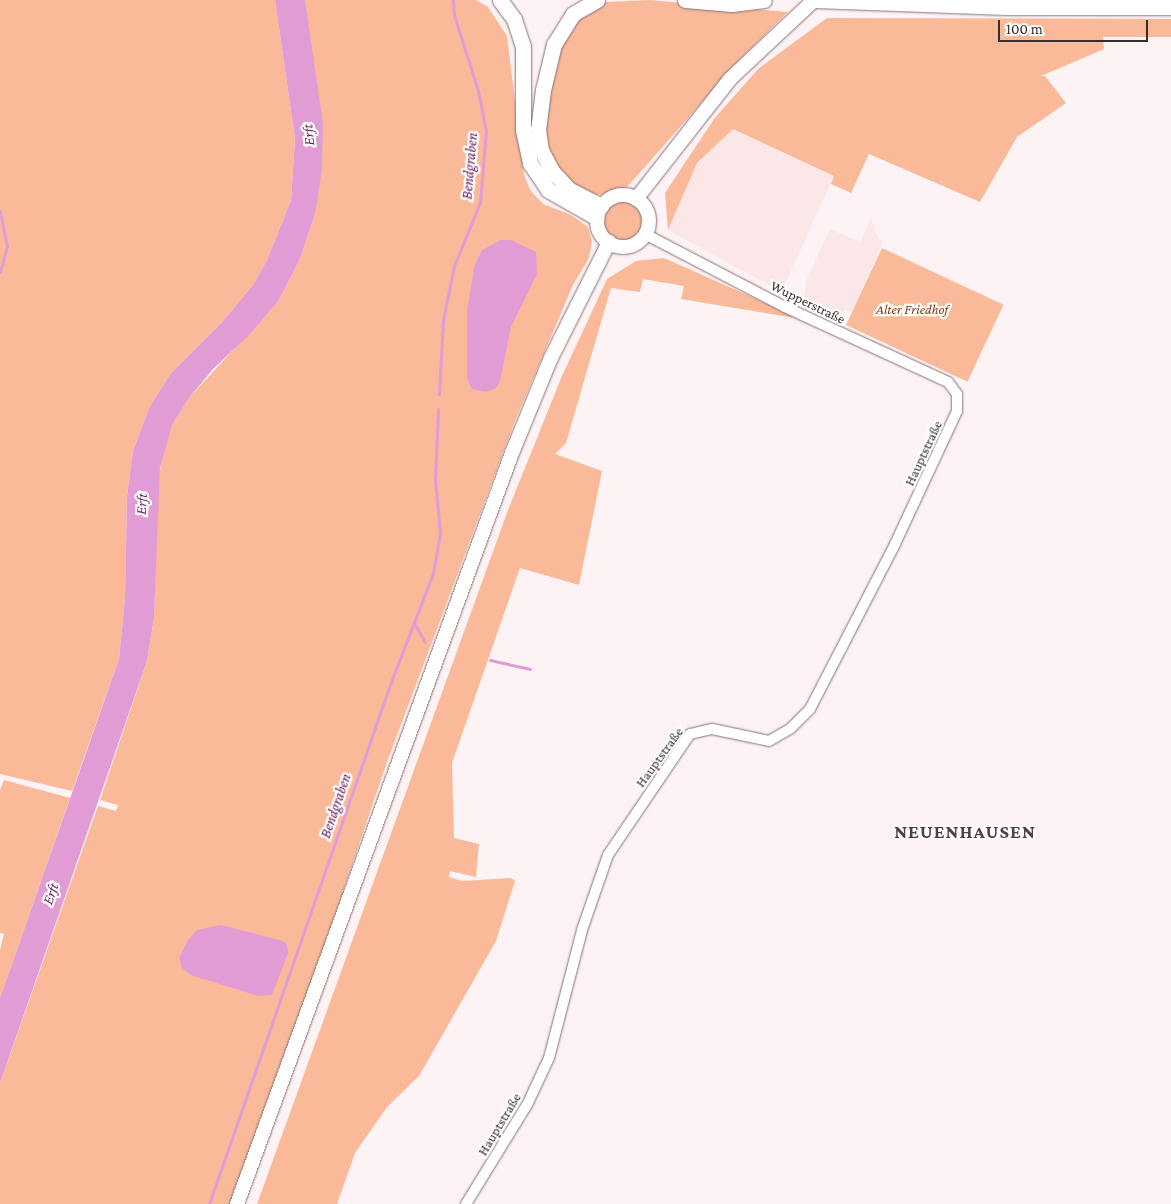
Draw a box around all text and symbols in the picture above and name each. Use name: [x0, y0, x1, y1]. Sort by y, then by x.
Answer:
scale bar: [1001, 10, 1151, 42]
text: 100 m: [1006, 21, 1043, 37]
water label: Erft: [299, 123, 319, 147]
water label: Bendgraben: [458, 132, 482, 200]
street label: Wupperstraße: [768, 277, 848, 327]
park label: Alter Friedhof: [876, 301, 948, 317]
street label: Hauptstraße: [901, 418, 945, 488]
water label: Erft: [132, 493, 152, 515]
street label: Hauptstraße: [632, 724, 686, 790]
water label: Bendgraben: [317, 771, 355, 841]
district label: NEUENHAUSEN: [893, 821, 1037, 843]
water label: Erft: [39, 881, 63, 907]
street label: Hauptstraße: [474, 1090, 524, 1158]

